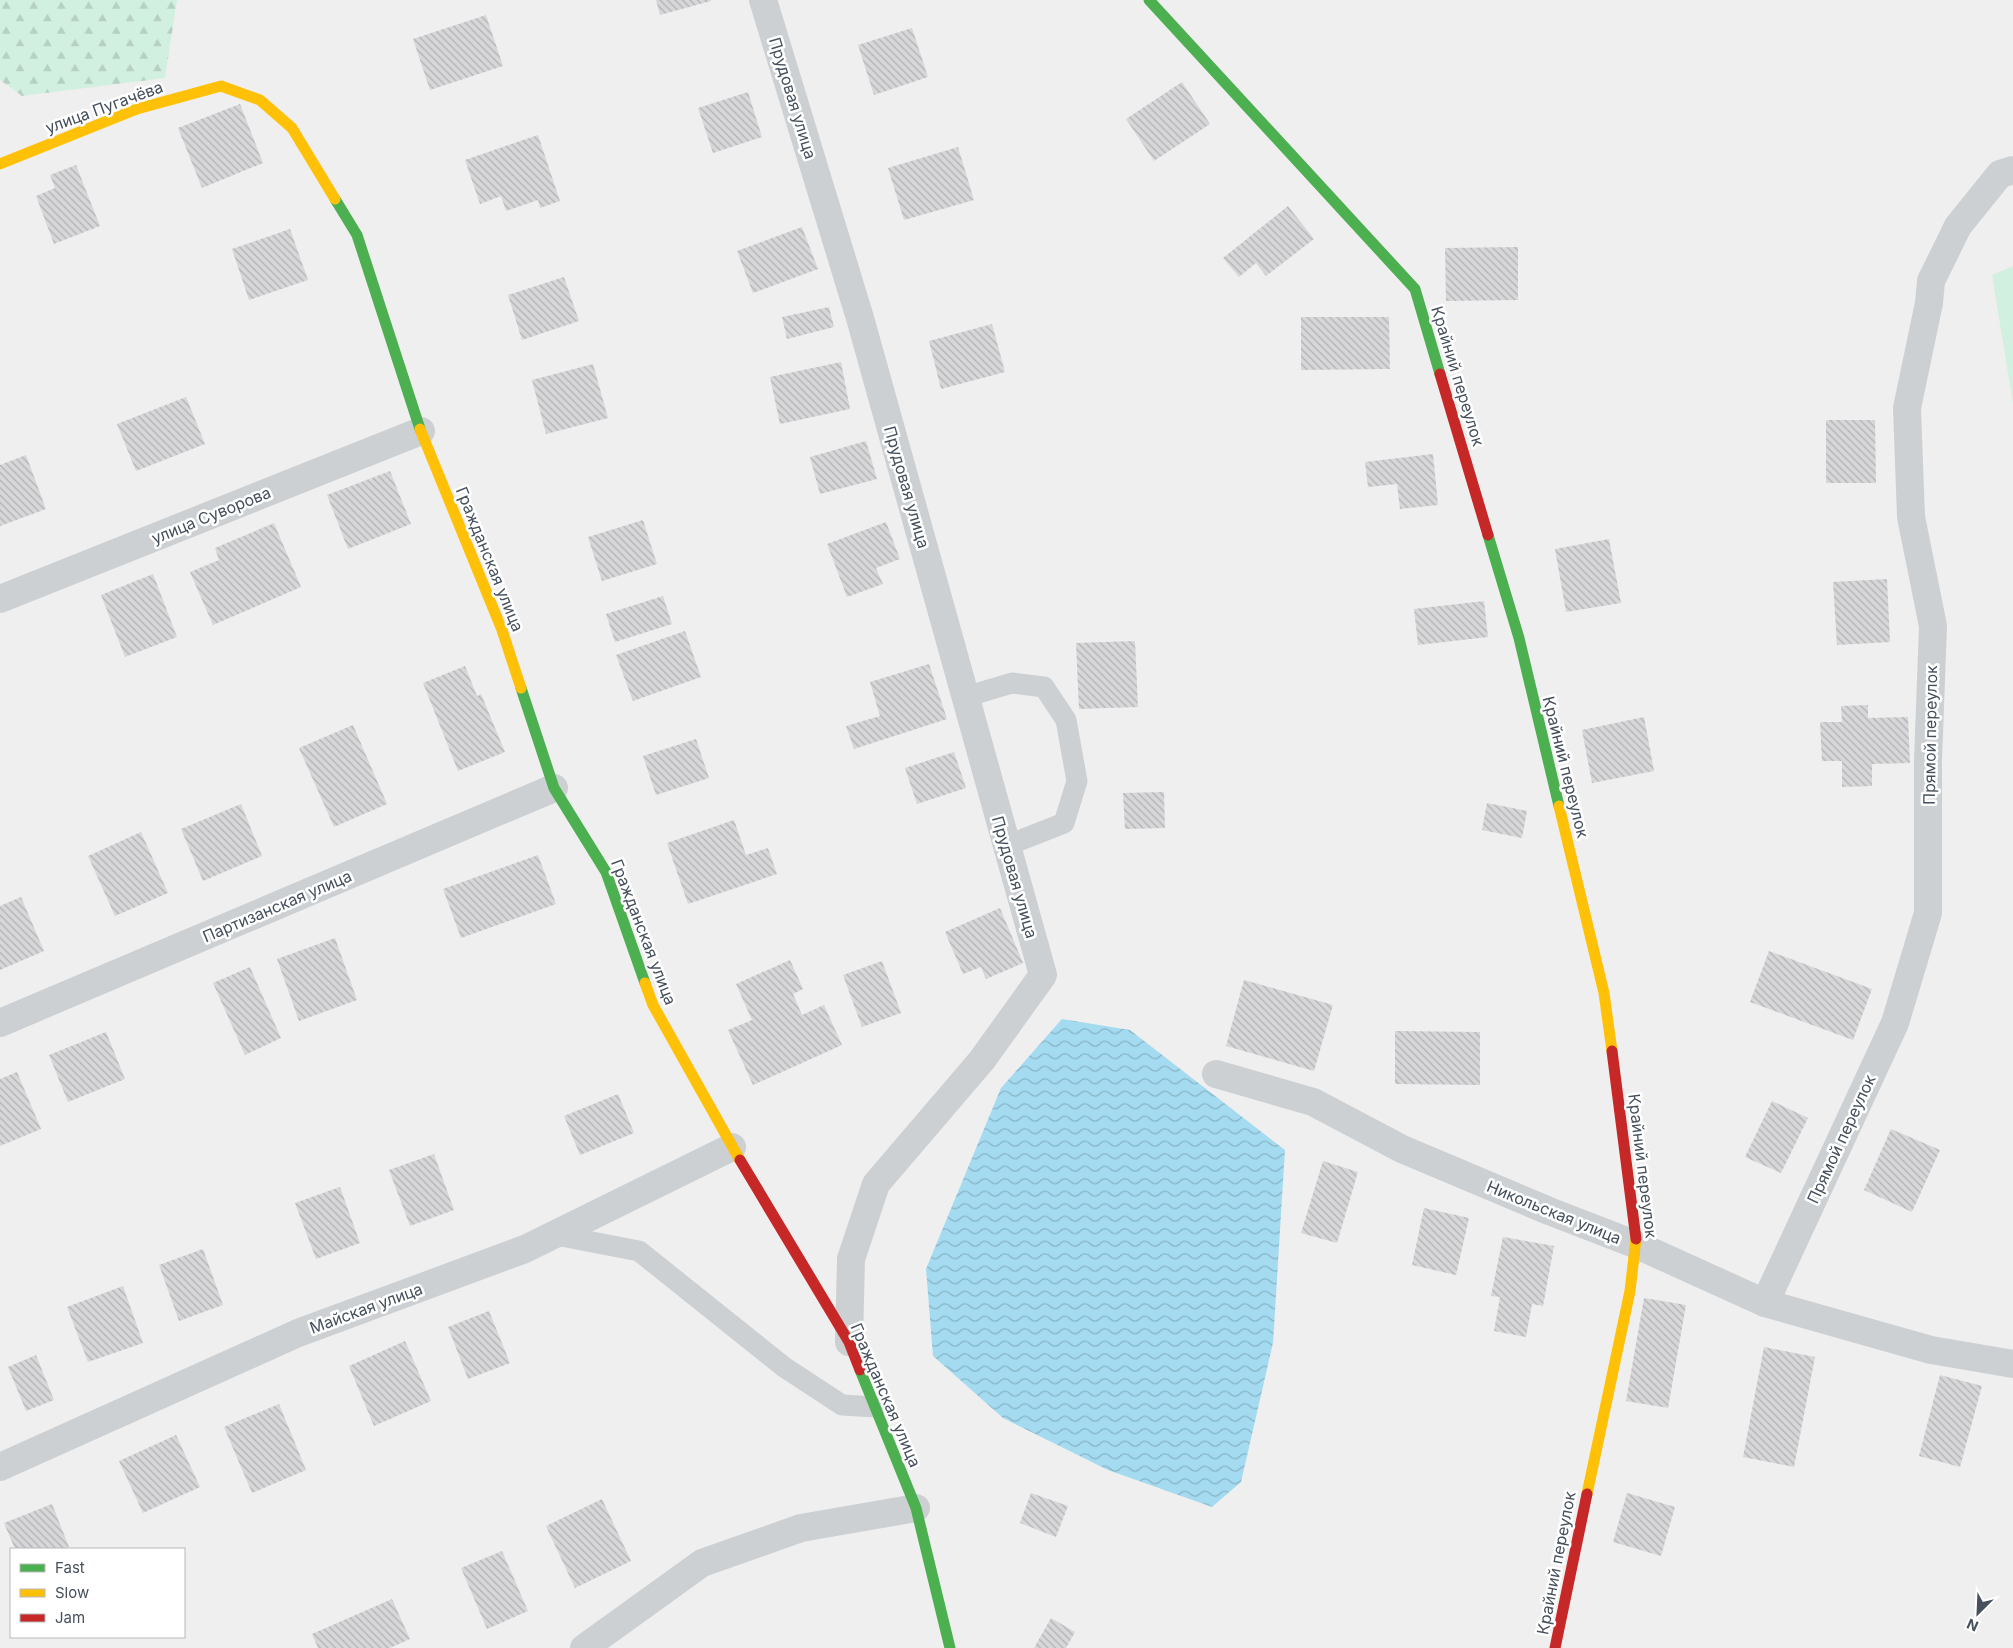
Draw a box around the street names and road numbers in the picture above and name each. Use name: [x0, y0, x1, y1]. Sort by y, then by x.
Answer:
street label: Прудовая улица: [765, 35, 821, 161]
street label: улица Пугачёва: [43, 76, 165, 138]
street label: Крайний переулок: [1427, 304, 1489, 449]
street label: Прудовая улица: [880, 424, 934, 550]
street label: улица Суворова: [149, 482, 273, 548]
street label: Гражданская улица: [452, 484, 528, 634]
street label: Прямой переулок: [1919, 665, 1941, 805]
street label: Крайний переулок: [1539, 694, 1593, 840]
street label: Прудовая улица: [988, 814, 1042, 940]
street label: Гражданская улица: [607, 856, 681, 1008]
street label: Партизанская улица: [200, 866, 354, 946]
street label: Прямой переулок: [1802, 1071, 1880, 1207]
street label: Крайний переулок: [1624, 1093, 1662, 1240]
street label: Никольская улица: [1484, 1176, 1624, 1248]
street label: Майская улица: [307, 1278, 425, 1338]
street label: Гражданская улица: [847, 1320, 925, 1470]
street label: Крайний переулок: [1532, 1489, 1580, 1636]

